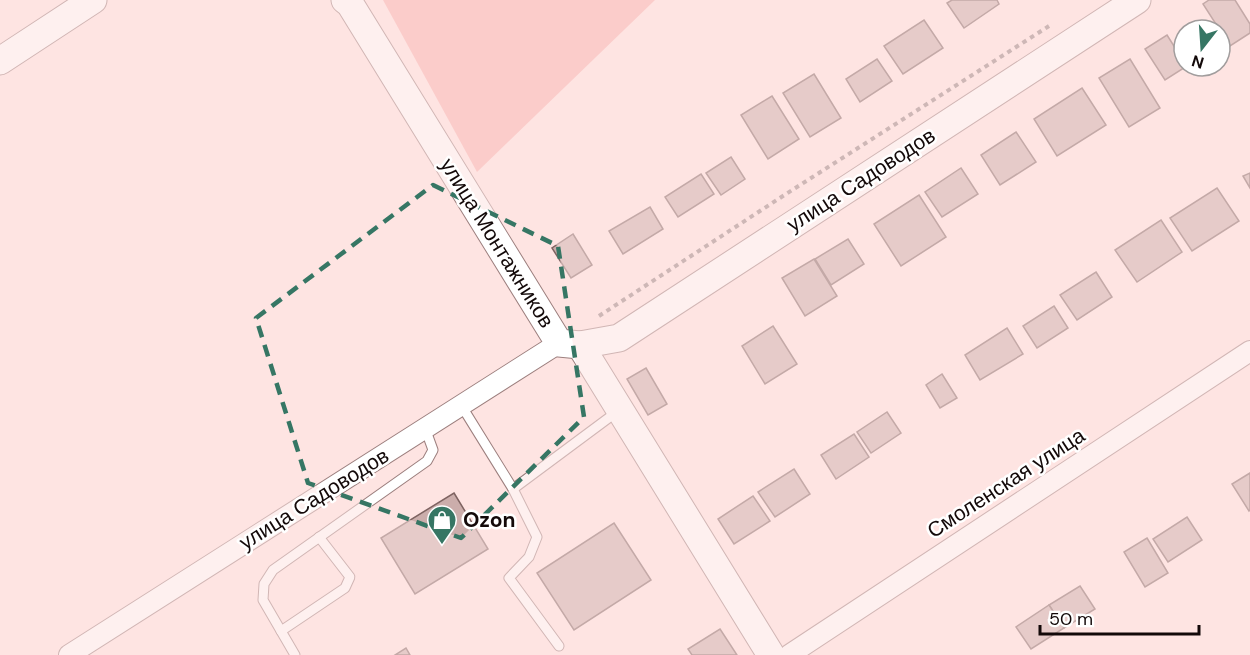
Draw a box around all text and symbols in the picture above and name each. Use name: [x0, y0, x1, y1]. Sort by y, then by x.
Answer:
north arrow: [1172, 18, 1232, 78]
text: N: [1189, 50, 1206, 74]
street label: улица Садоводов: [781, 122, 941, 238]
street label: улица Монтажников: [433, 153, 561, 333]
street label: Смоленская улица: [922, 421, 1091, 545]
street label: улица Садоводов: [234, 442, 394, 556]
shop icon: Ozon: [426, 504, 458, 546]
place label: Ozon: [463, 506, 516, 534]
scale bar: [1040, 598, 1199, 636]
text: 50 m: [1049, 607, 1093, 631]

